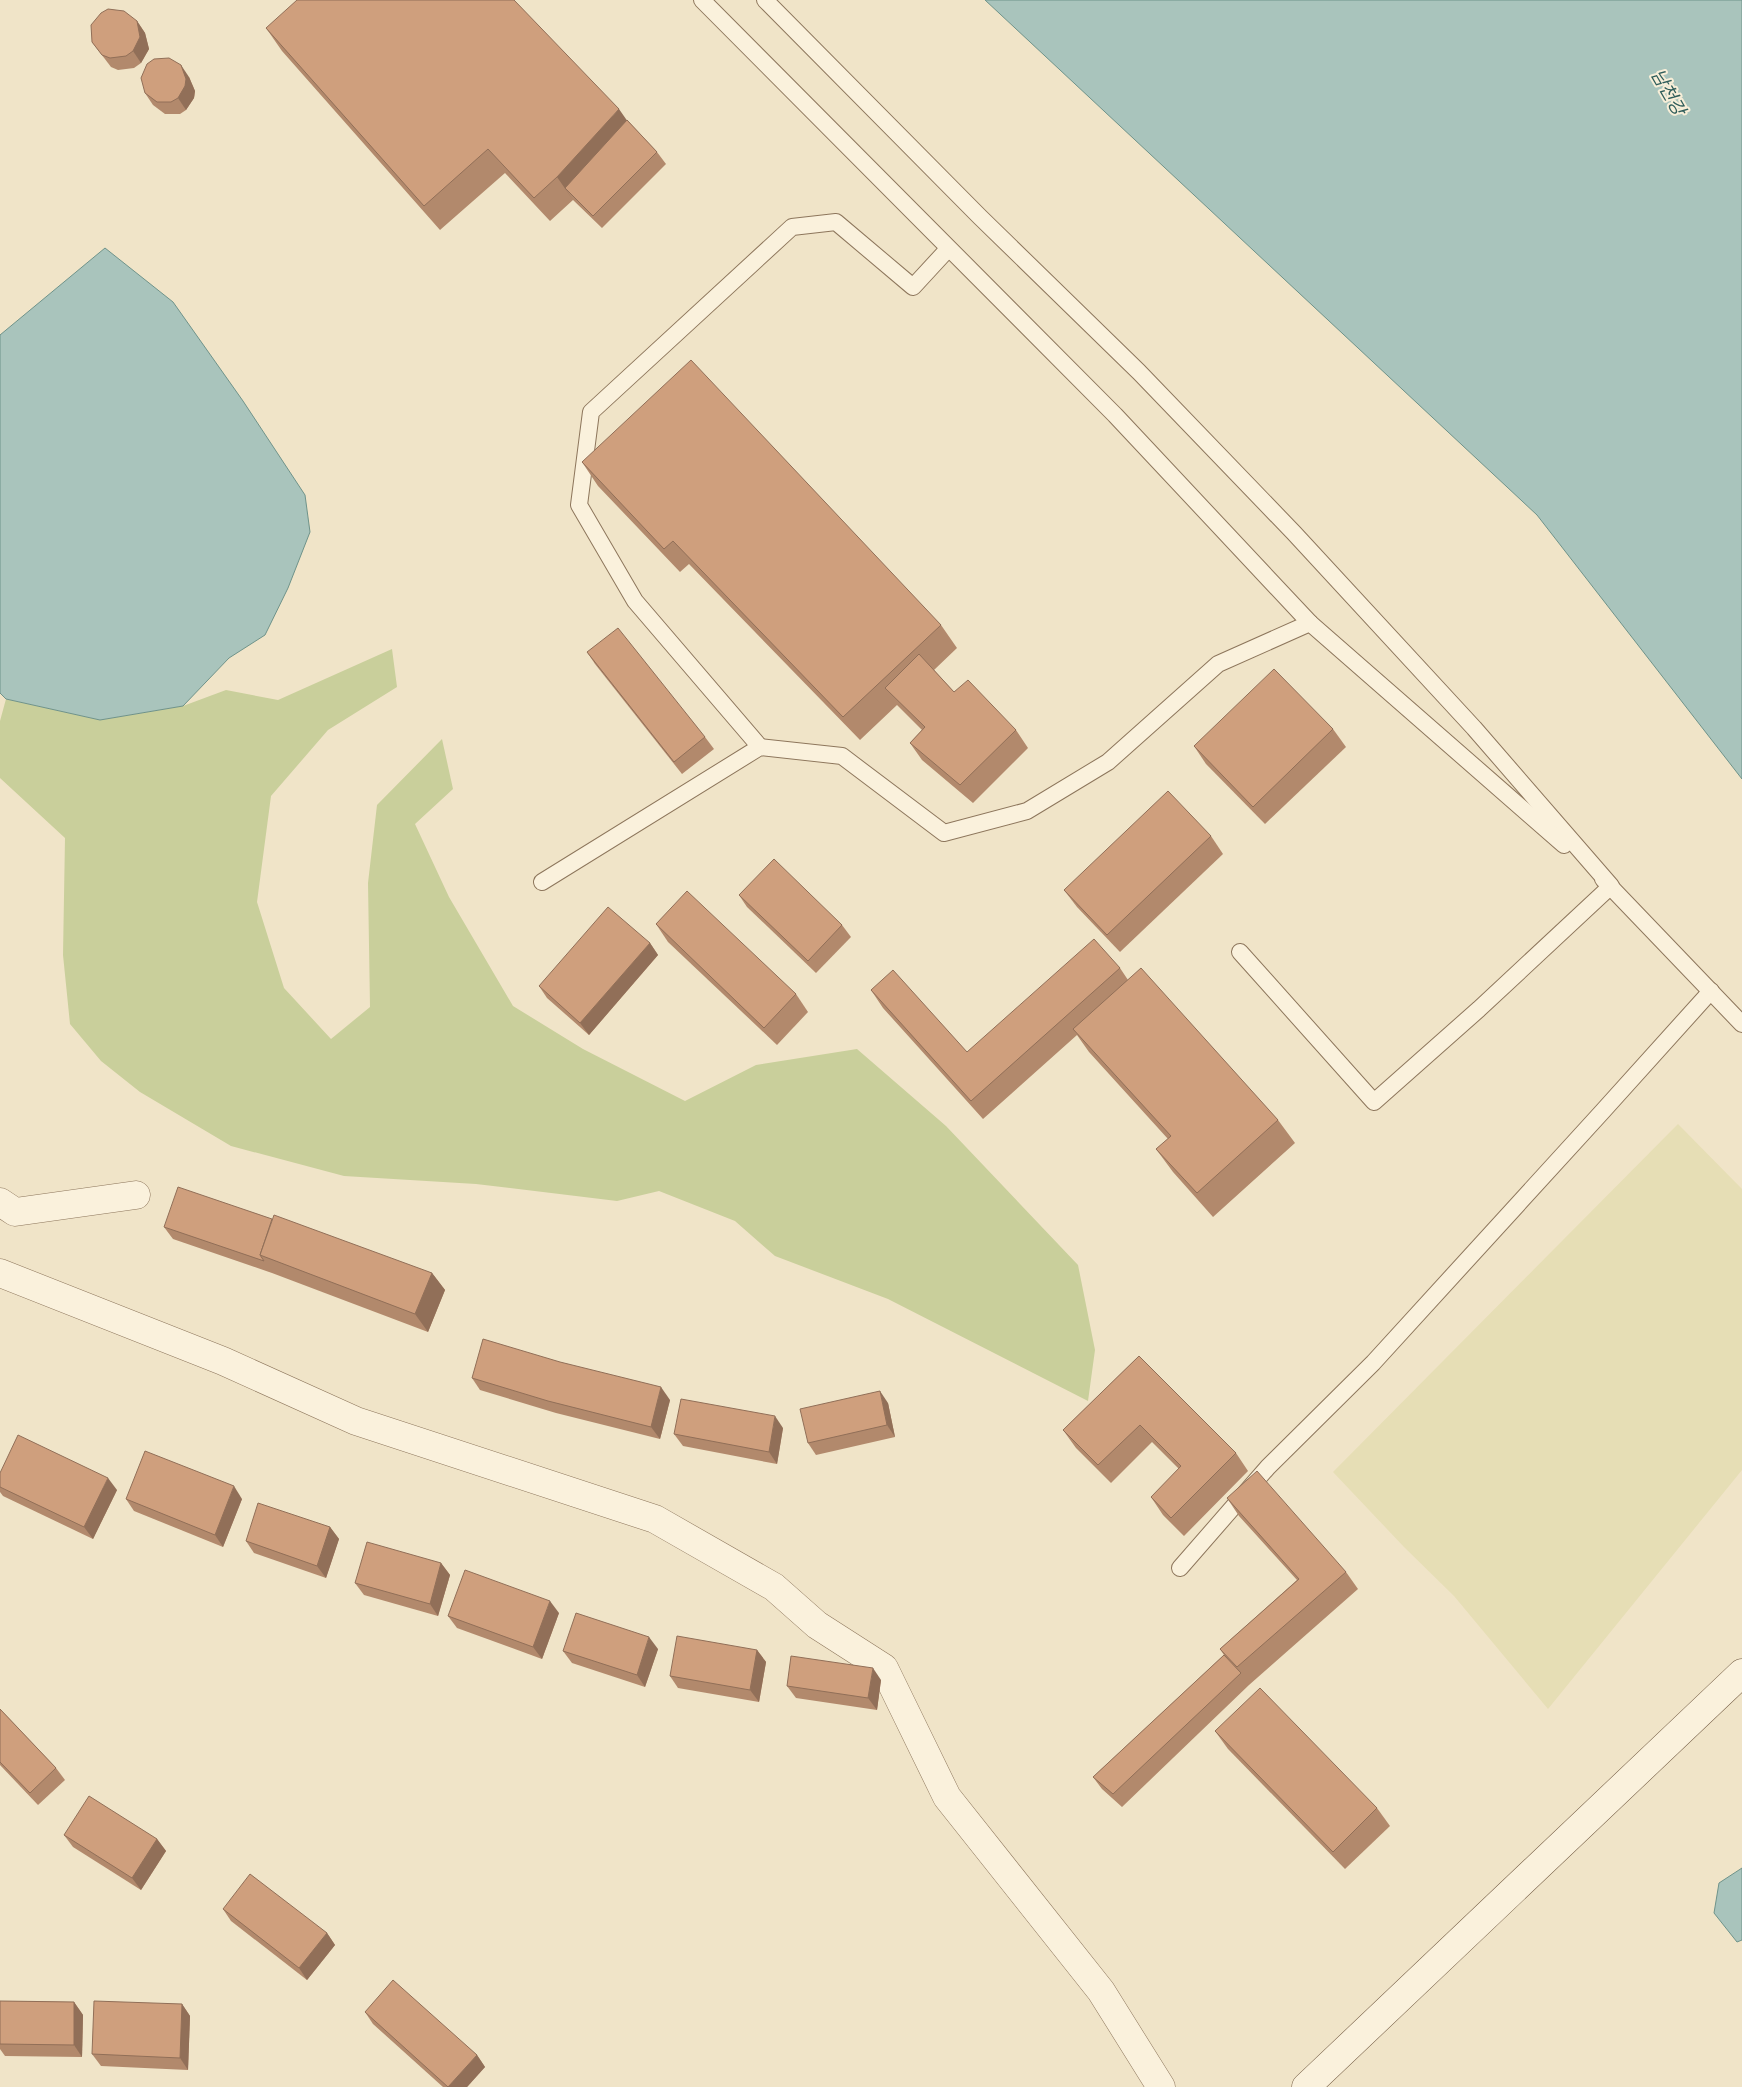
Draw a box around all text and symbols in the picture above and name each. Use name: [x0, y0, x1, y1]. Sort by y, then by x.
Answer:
water label: 남천강: [1646, 64, 1693, 121]

